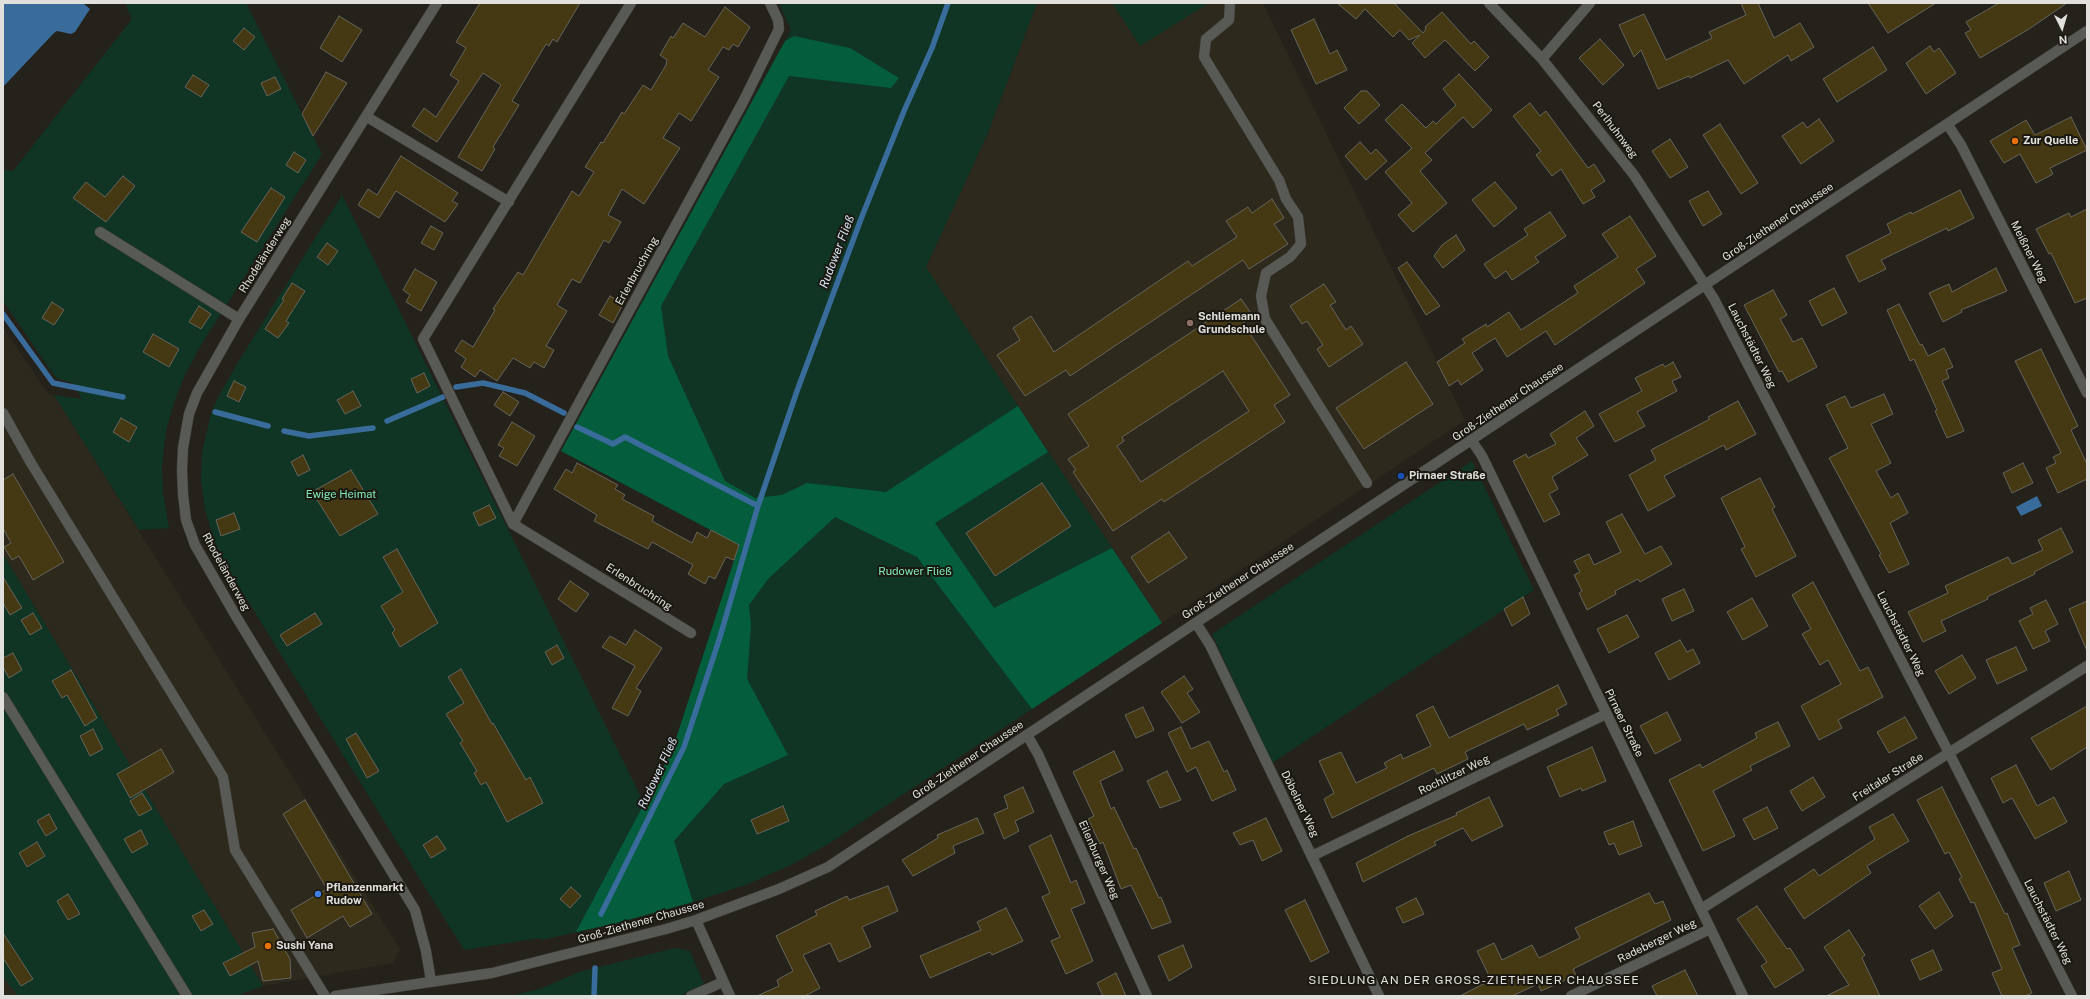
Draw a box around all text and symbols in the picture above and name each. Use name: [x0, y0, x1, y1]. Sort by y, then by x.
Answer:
north arrow: [2042, 8, 2082, 48]
text: N: [2058, 34, 2068, 46]
street label: Perlhuhnweg: [1589, 99, 1641, 161]
place label: Zur Quelle: [2023, 134, 2078, 148]
marker: Zur Quelle: [2010, 136, 2020, 146]
street label: Groß-Ziethener Chaussee: [1720, 180, 1836, 264]
water label: Rudower Fließ: [816, 213, 858, 291]
street label: Rhodeländerweg: [236, 215, 294, 295]
street label: Meißner Weg: [2008, 219, 2050, 285]
street label: Erlenbruchring: [613, 234, 661, 308]
street label: Lauchstädter Weg: [1725, 301, 1779, 391]
place label: Schliemann Grundschule: [1198, 310, 1265, 336]
marker: Schliemann Grundschule: [1185, 318, 1195, 328]
street label: Groß-Ziethener Chaussee: [1450, 360, 1566, 444]
place label: Pirnaer Straße: [1409, 469, 1486, 483]
marker: Pirnaer Straße: [1396, 471, 1406, 481]
park label: Ewige Heimat: [306, 488, 376, 502]
street label: Rhodeländerweg: [199, 531, 253, 613]
street label: Groß-Ziethener Chaussee: [1179, 540, 1297, 622]
street label: Erlenbruchring: [603, 561, 675, 613]
park label: Rudower Fließ: [878, 565, 952, 579]
street label: Lauchstädter Weg: [1874, 589, 1928, 679]
street label: Pirnaer Straße: [1602, 687, 1646, 759]
street label: Groß-Ziethener Chaussee: [910, 718, 1026, 802]
water label: Rudower Fließ: [635, 735, 681, 811]
street label: Freitaler Straße: [1850, 750, 1926, 804]
street label: Rochlitzer Weg: [1416, 752, 1492, 798]
street label: Döbelner Weg: [1278, 769, 1322, 839]
street label: Eilenburger Weg: [1076, 818, 1122, 902]
street label: Lauchstädter Weg: [2021, 877, 2075, 967]
place label: Pflanzenmarkt Rudow: [326, 881, 404, 907]
marker: Pflanzenmarkt Rudow: [313, 889, 323, 899]
street label: Groß-Ziethener Chaussee: [576, 898, 706, 946]
street label: Radeberger Weg: [1615, 916, 1699, 966]
place label: Sushi Yana: [276, 939, 333, 953]
marker: Sushi Yana: [263, 941, 273, 951]
district label: SIEDLUNG AN DER GROSS-ZIETHENER CHAUSSEE: [1308, 973, 1640, 987]

